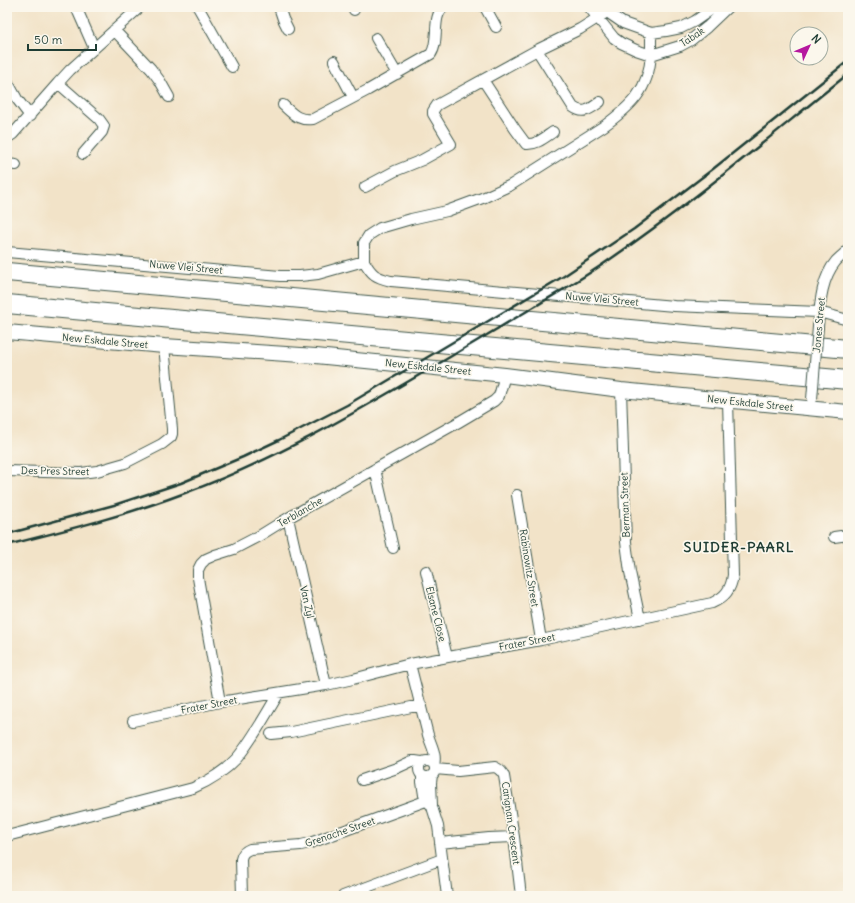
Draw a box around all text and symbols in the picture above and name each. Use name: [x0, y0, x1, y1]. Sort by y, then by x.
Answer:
street label: Tabak: [677, 24, 707, 50]
scale bar: [28, 26, 96, 52]
north arrow: [789, 26, 829, 66]
text: N: [809, 31, 824, 47]
text: 50 m: [34, 32, 63, 47]
street label: Nuwe Vlei Street: [149, 257, 224, 277]
street label: Nuwe Vlei Street: [565, 289, 640, 309]
street label: Jones Street: [810, 296, 828, 353]
street label: New Eskdale Street: [61, 331, 149, 351]
street label: New Eskdale Street: [384, 356, 472, 378]
street label: New Eskdale Street: [706, 392, 794, 414]
street label: Des Pres Street: [21, 464, 90, 478]
street label: Berman Street: [617, 471, 633, 538]
street label: Terblanche: [275, 494, 325, 530]
street label: Rabinowitz Street: [516, 528, 542, 608]
district label: SUIDER-PAARL: [684, 538, 794, 556]
street label: Van Zyl: [297, 584, 317, 620]
street label: Elsane Close: [423, 585, 449, 643]
street label: Frater Street: [498, 630, 557, 654]
street label: Frater Street: [180, 693, 239, 717]
street label: Carignan Crescent: [499, 781, 523, 866]
street label: Grenache Street: [303, 814, 377, 850]

